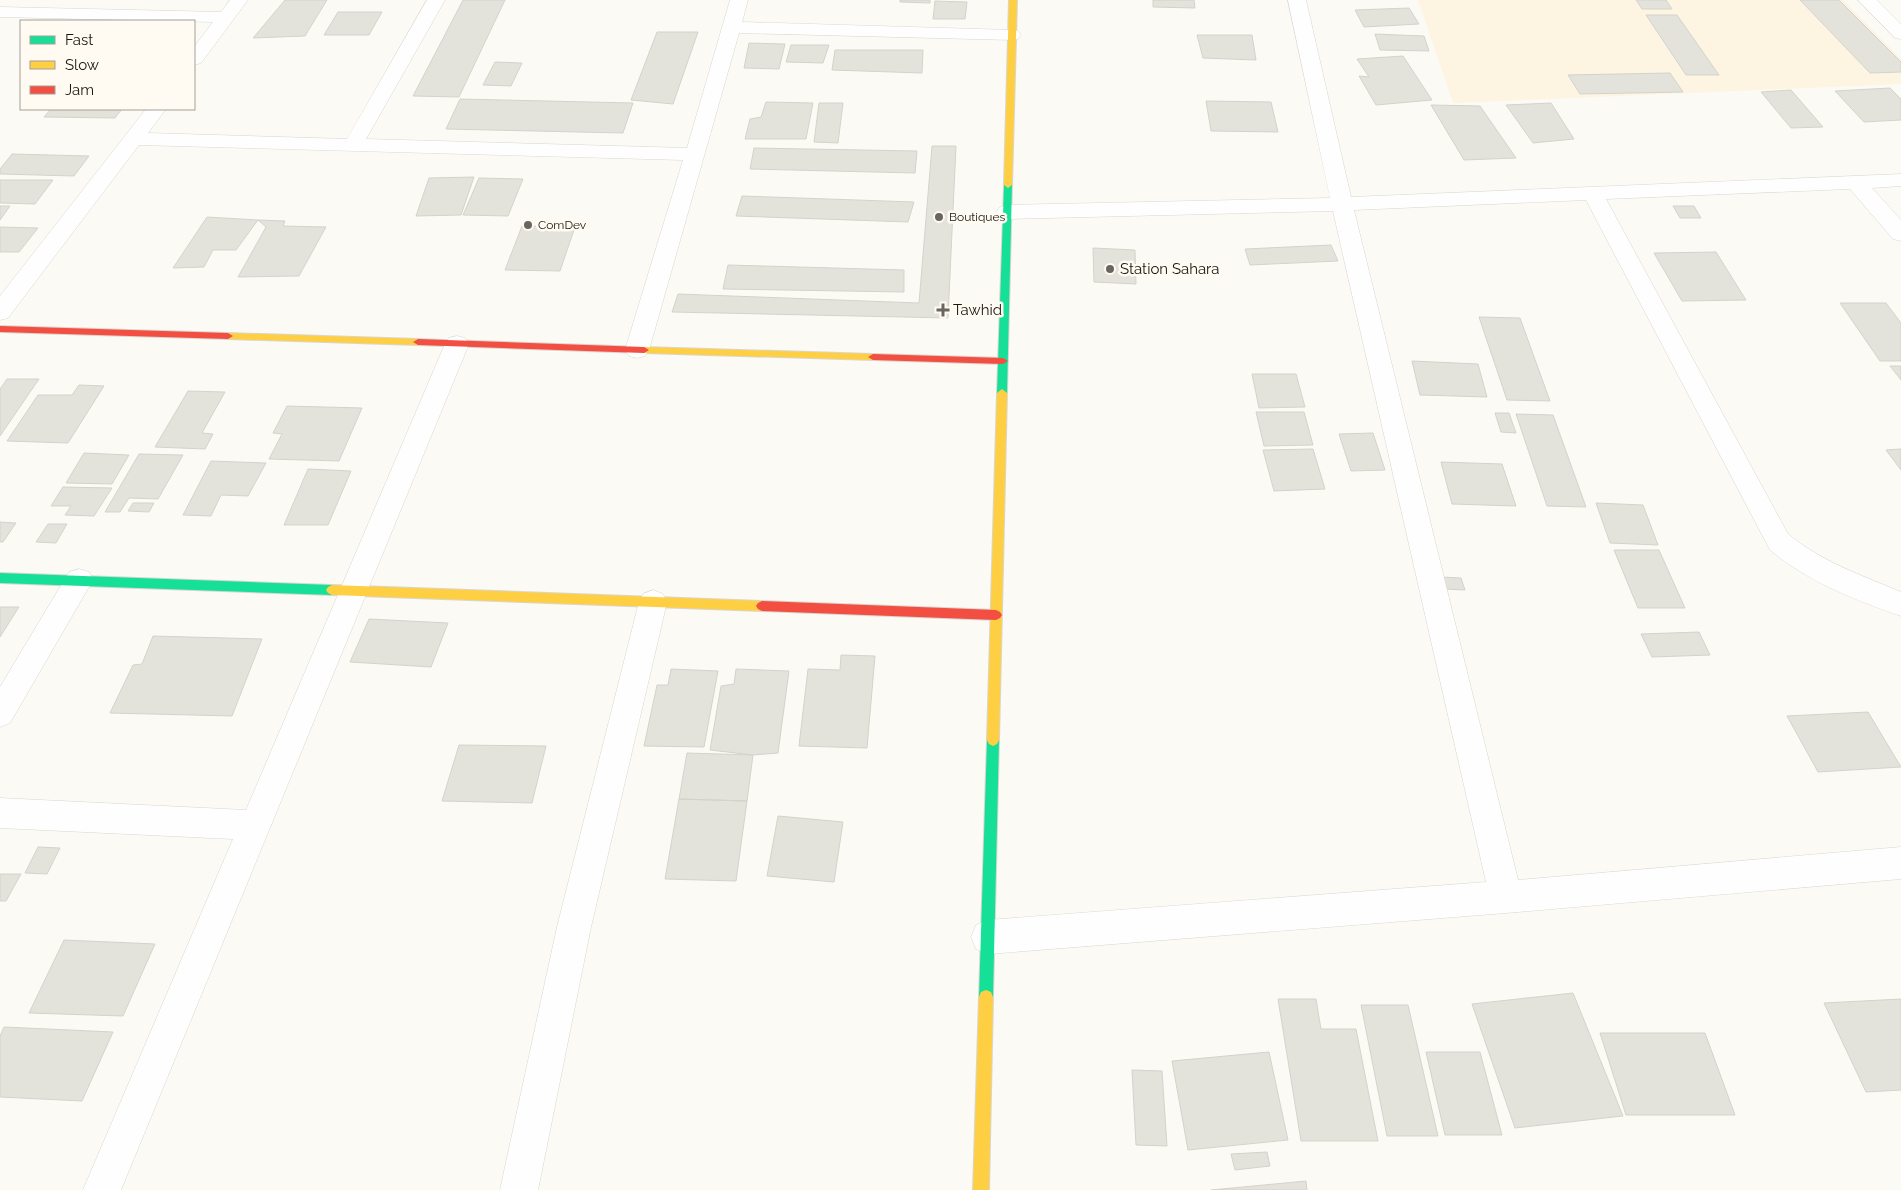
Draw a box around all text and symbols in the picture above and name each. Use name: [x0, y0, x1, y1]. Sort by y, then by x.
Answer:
legend: [20, 20, 195, 110]
text: Fast: [65, 31, 93, 49]
text: Slow: [65, 56, 99, 74]
text: Jam: [65, 81, 94, 99]
place label: Boutiques: [949, 210, 1005, 224]
marker: Boutiques: [933, 211, 945, 223]
place label: ComDev: [538, 218, 587, 232]
marker: ComDev: [522, 219, 534, 231]
place label: Station Sahara: [1120, 260, 1220, 278]
marker: Station Sahara: [1104, 263, 1116, 275]
place label: Tawhid: [953, 301, 1002, 319]
marker: Tawhid: [937, 304, 949, 316]

